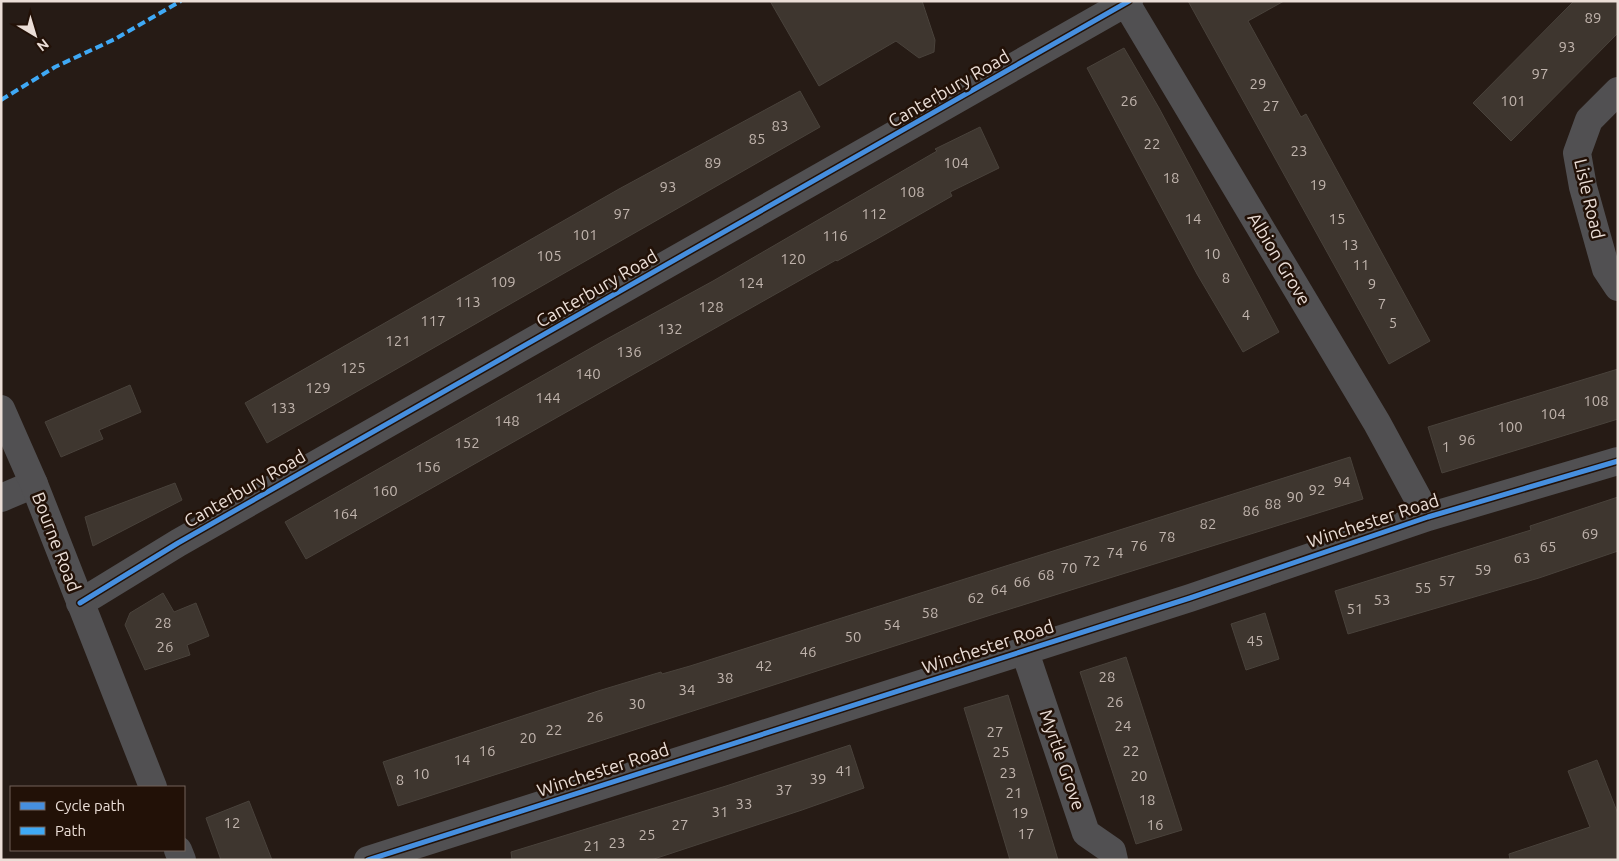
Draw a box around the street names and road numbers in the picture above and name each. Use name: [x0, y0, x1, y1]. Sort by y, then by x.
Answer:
street label: Canterbury Road: [884, 45, 1013, 131]
street label: Lisle Road: [1571, 157, 1609, 241]
street label: Albion Grove: [1244, 209, 1315, 308]
street label: Canterbury Road: [532, 245, 661, 331]
street label: Canterbury Road: [180, 445, 309, 531]
street label: Bourne Road: [29, 489, 85, 594]
street label: Winchester Road: [1304, 489, 1441, 551]
street label: Winchester Road: [919, 615, 1056, 677]
street label: Myrtle Grove: [1036, 707, 1089, 813]
street label: Winchester Road: [534, 738, 671, 800]

